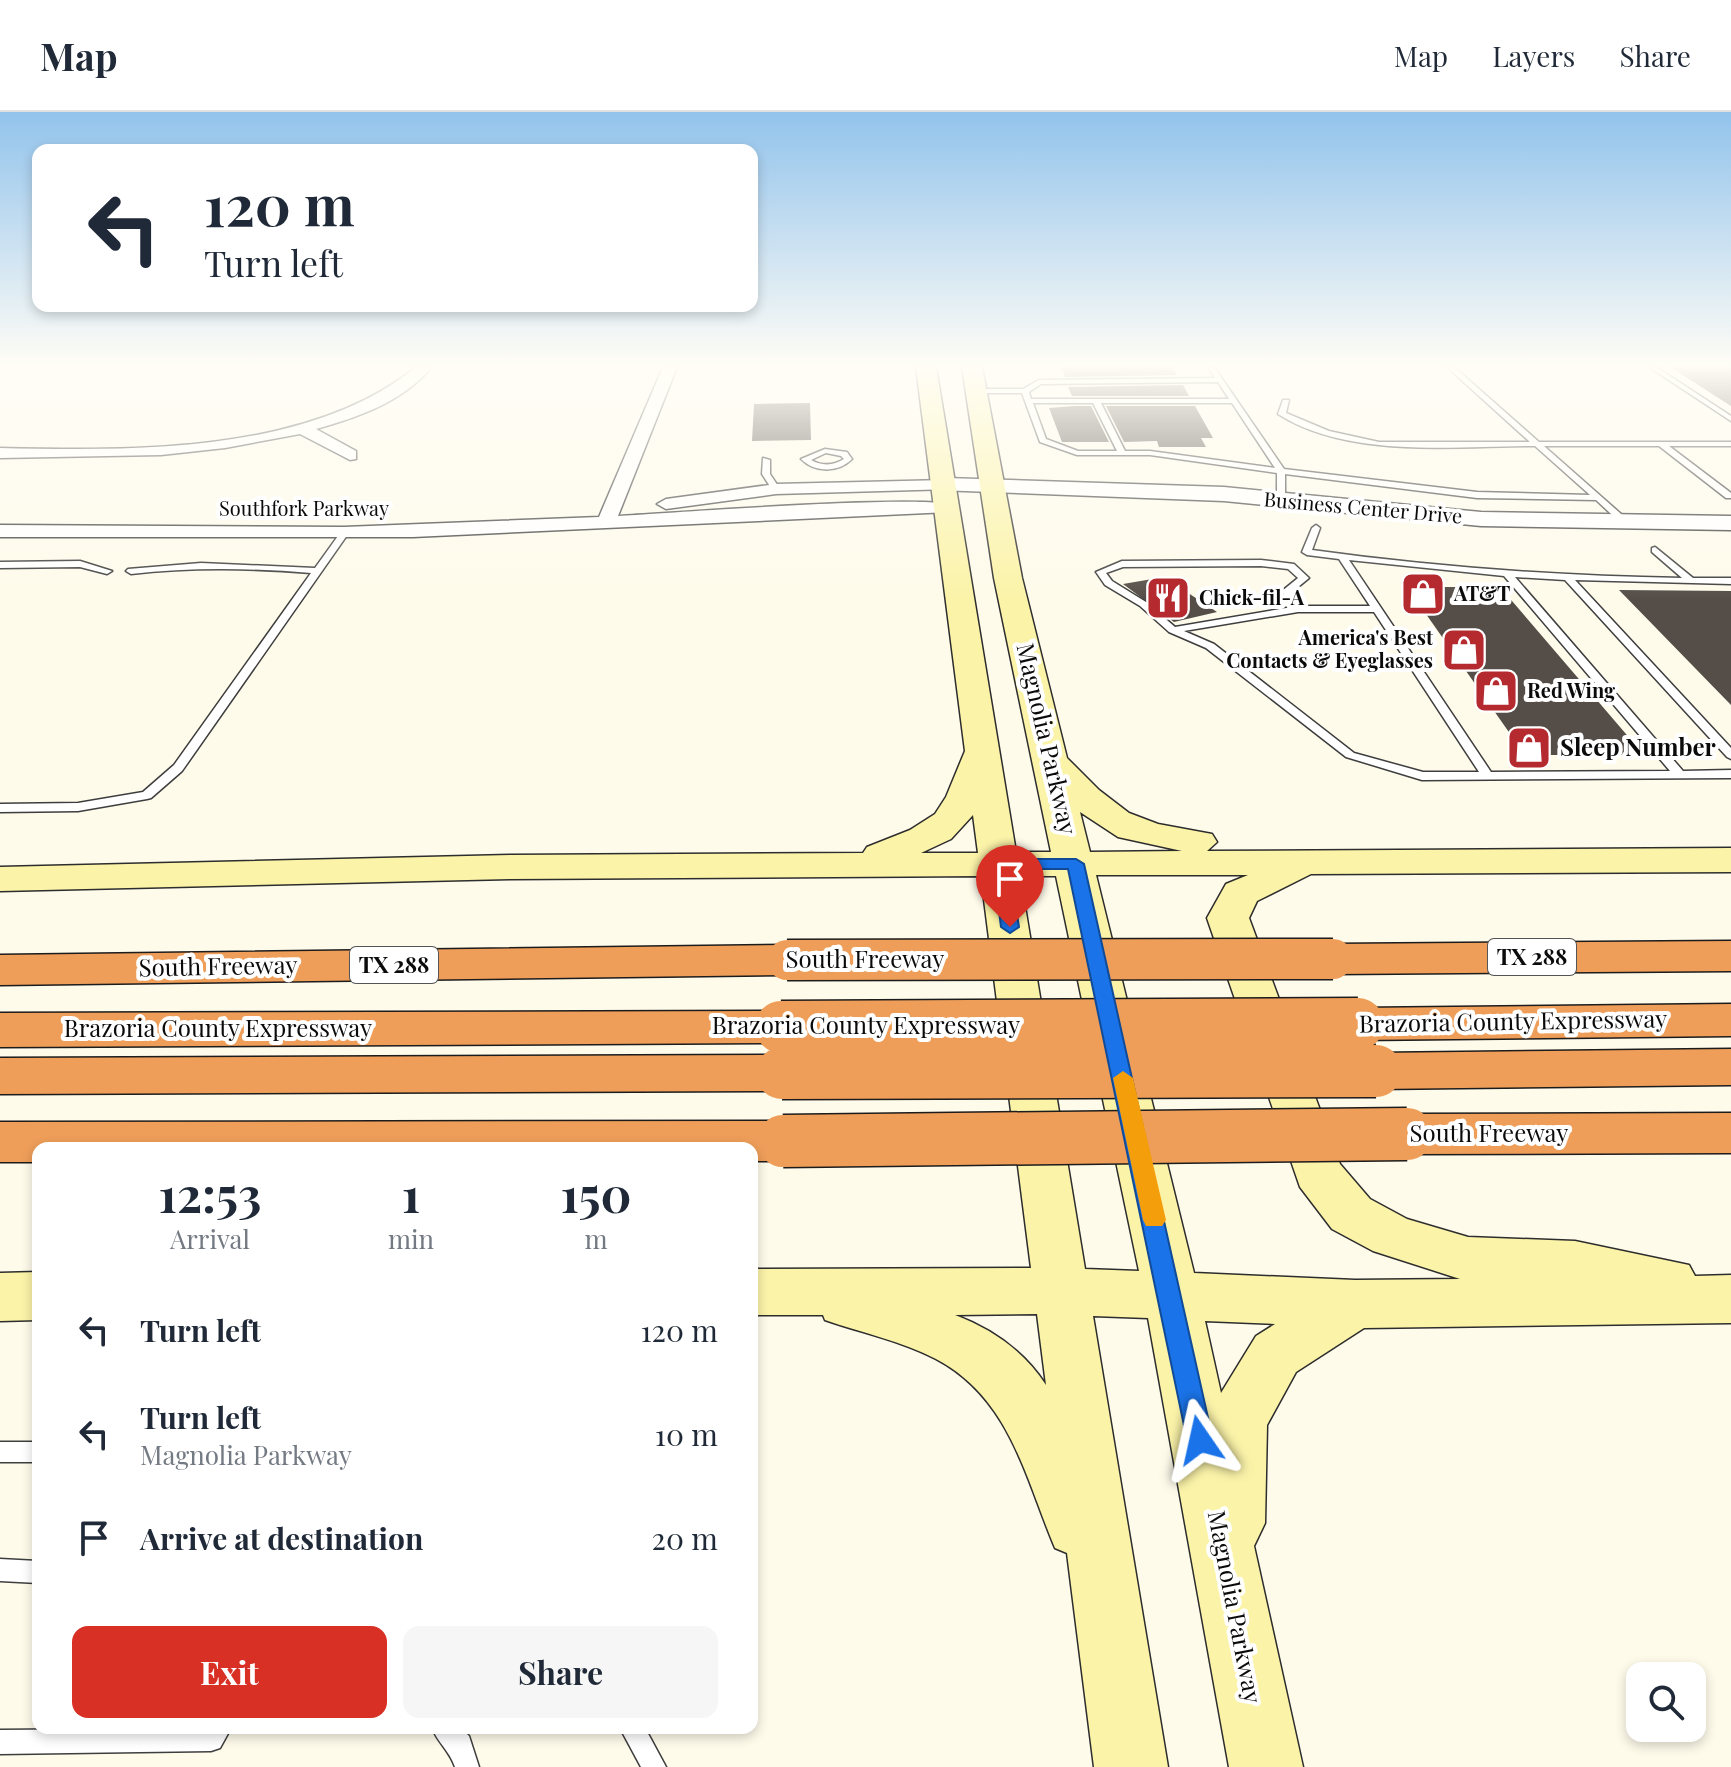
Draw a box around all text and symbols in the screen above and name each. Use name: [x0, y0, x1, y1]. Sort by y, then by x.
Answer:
text: Map: [40, 30, 117, 81]
text: Map: [1394, 37, 1448, 74]
text: Layers: [1492, 37, 1575, 74]
text: Share: [1619, 37, 1691, 74]
text: 120 m: [204, 166, 355, 241]
icon: left: [72, 176, 176, 280]
text: Turn left: [204, 238, 343, 286]
street label: Business Center Drive: [1263, 484, 1464, 529]
street label: Southfork Parkway: [219, 494, 389, 521]
shop icon: AT&T: [1399, 570, 1447, 618]
restaurant icon: Chick-fil-A: [1144, 574, 1192, 622]
place label: AT&T: [1453, 579, 1510, 606]
place label: Chick-fil-A: [1199, 583, 1305, 610]
place label: America's Best Contacts & Eyeglasses: [1226, 623, 1434, 673]
shop icon: America's Best Contacts & Eyeglasses: [1440, 626, 1488, 674]
street label: Magnolia Parkway: [1010, 640, 1086, 837]
shop icon: Red Wing: [1472, 667, 1520, 715]
place label: Red Wing: [1527, 676, 1615, 703]
shop icon: Sleep Number: [1505, 724, 1553, 772]
place label: Sleep Number: [1560, 730, 1717, 762]
pin: [976, 845, 1044, 927]
icon: arrive: [988, 857, 1032, 901]
road number: TX 288: [1488, 939, 1576, 975]
street label: South Freeway: [786, 942, 944, 974]
road number: TX 288: [350, 947, 438, 983]
street label: South Freeway: [138, 948, 298, 982]
street label: Brazoria County Expressway: [1359, 1001, 1667, 1039]
street label: Brazoria County Expressway: [712, 1008, 1020, 1040]
street label: Brazoria County Expressway: [64, 1011, 372, 1043]
street label: South Freeway: [1410, 1116, 1568, 1148]
text: 12:53: [159, 1161, 261, 1225]
text: 1: [402, 1161, 420, 1225]
text: 150: [561, 1161, 631, 1225]
text: Arrival: [170, 1221, 250, 1256]
text: min: [388, 1221, 434, 1256]
text: m: [584, 1221, 608, 1256]
icon: left: [72, 1308, 116, 1352]
text: Turn left: [140, 1310, 261, 1350]
text: 120 m: [640, 1310, 718, 1350]
text: Turn left: [140, 1397, 261, 1437]
position arrow: [1158, 1398, 1242, 1482]
icon: left: [72, 1412, 116, 1456]
text: 10 m: [655, 1414, 718, 1454]
text: Magnolia Parkway: [140, 1437, 352, 1472]
street label: Magnolia Parkway: [1202, 1508, 1270, 1706]
icon: arrive: [72, 1516, 116, 1560]
text: Arrive at destination: [140, 1518, 423, 1558]
text: 20 m: [652, 1518, 718, 1558]
button: Exit: [72, 1626, 387, 1718]
button: Share: [403, 1626, 718, 1718]
map controls: [1626, 1662, 1706, 1742]
button: search: [1626, 1662, 1706, 1742]

